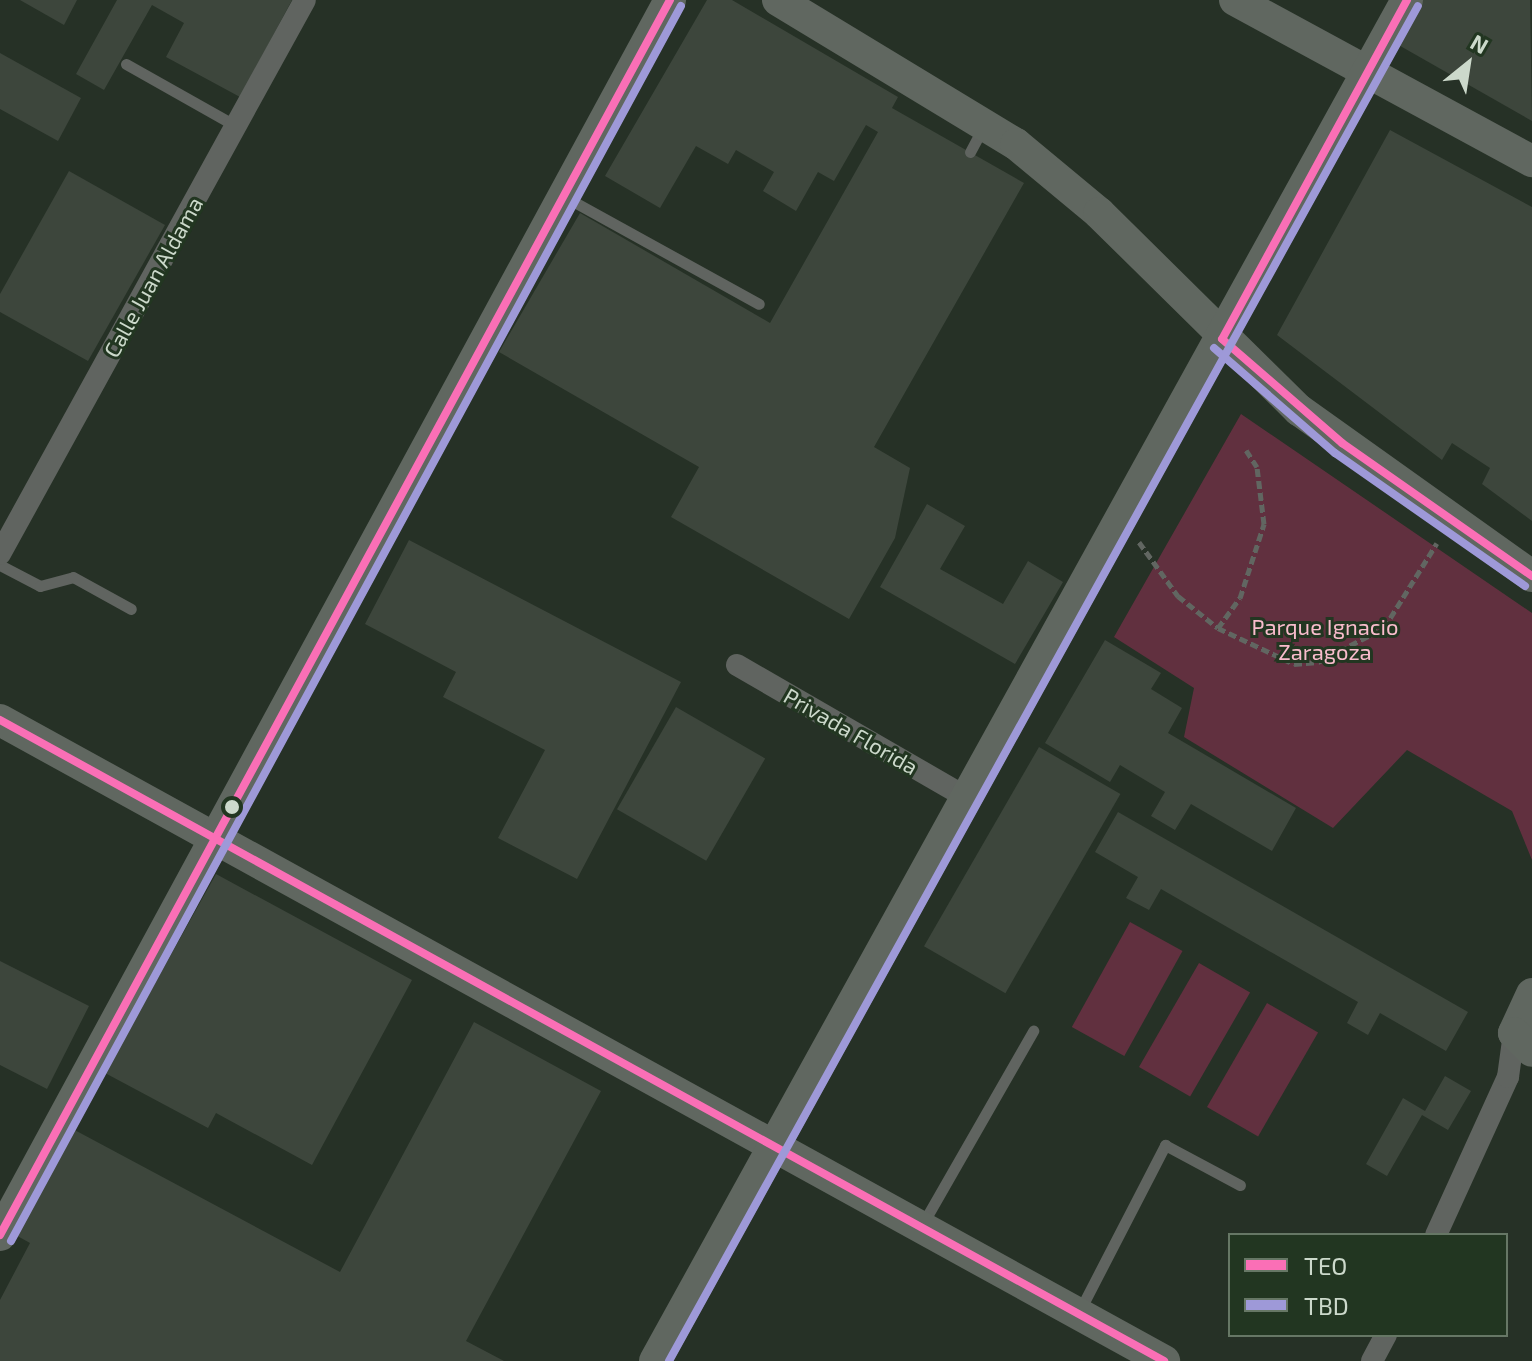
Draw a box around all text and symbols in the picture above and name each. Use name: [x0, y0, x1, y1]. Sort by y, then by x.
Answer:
north arrow: [1428, 24, 1508, 104]
text: N: [1467, 28, 1493, 58]
street label: Calle Juan Aldama: [98, 192, 208, 362]
park label: Parque Ignacio Zaragoza: [1252, 613, 1398, 664]
street label: Privada Florida: [779, 682, 923, 780]
unlabelled marker: [224, 799, 240, 815]
legend: [1228, 1233, 1508, 1337]
text: TEO: [1304, 1251, 1347, 1280]
text: TBD: [1304, 1291, 1349, 1320]

